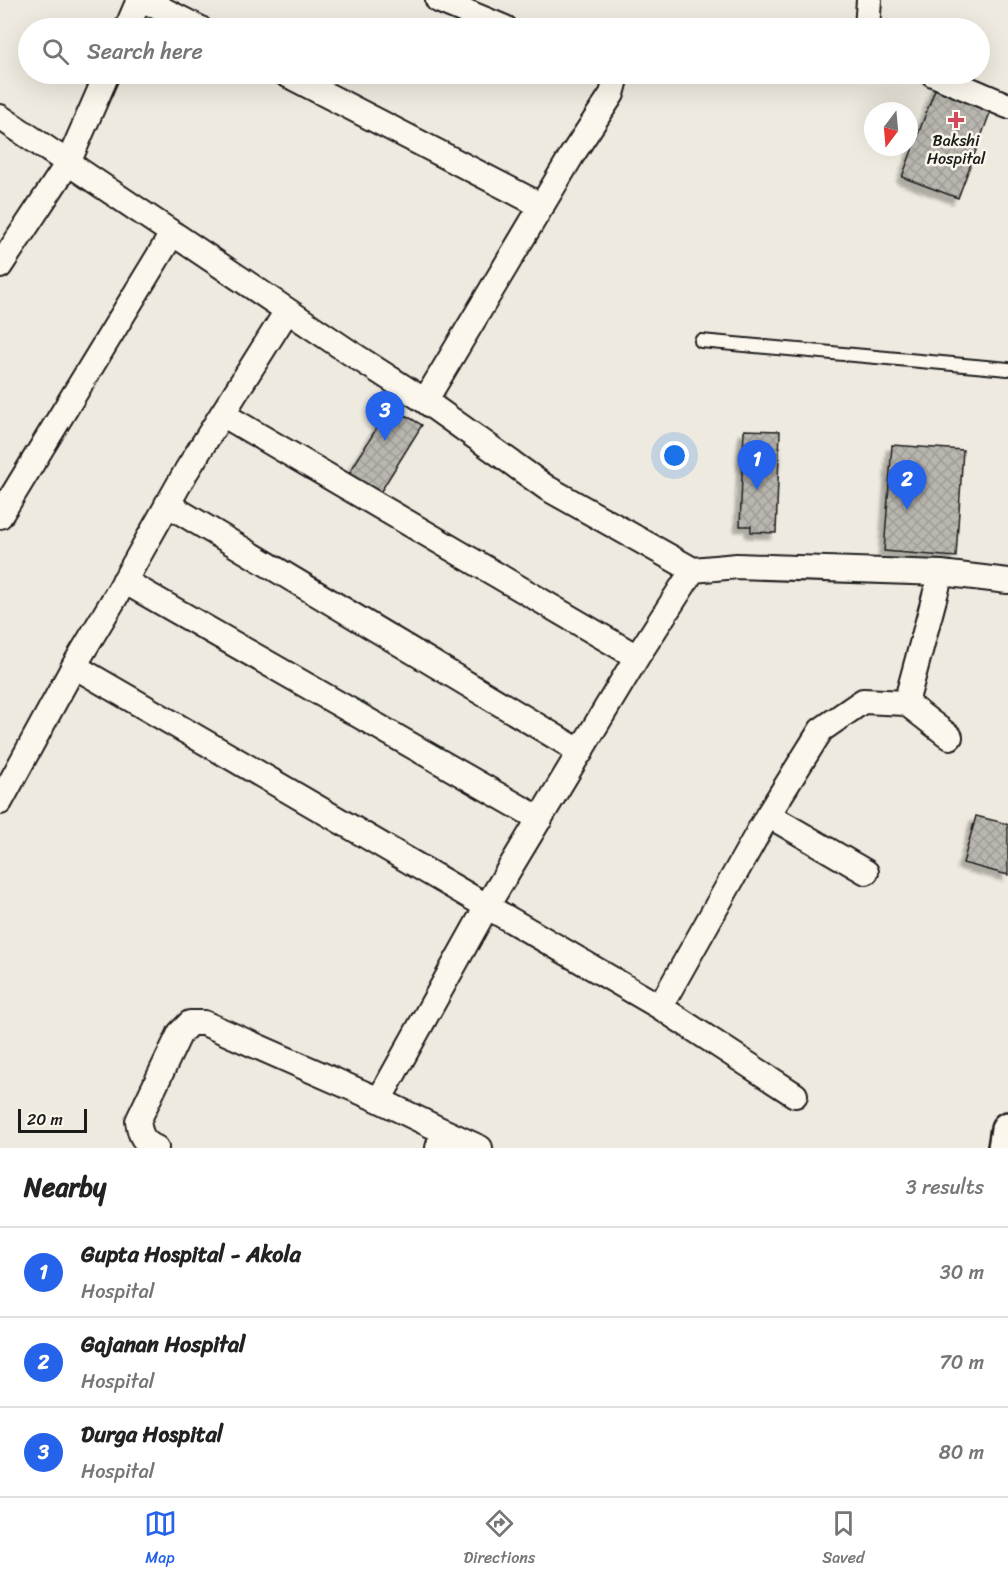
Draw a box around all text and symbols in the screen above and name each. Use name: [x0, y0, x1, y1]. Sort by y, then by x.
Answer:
search box: [18, 18, 990, 84]
text: Search here: [87, 32, 203, 71]
icon: search: [39, 35, 72, 68]
north arrow: [864, 102, 918, 156]
marker: Bakshi Hospital: [947, 111, 965, 129]
place label: Bakshi Hospital: [927, 126, 986, 173]
pin: 3: [366, 392, 404, 441]
pin: 1: [738, 440, 777, 490]
your location: [660, 441, 689, 470]
pin: 2: [888, 460, 926, 510]
text: 20 m: [27, 1105, 63, 1134]
scale bar: [18, 1106, 87, 1134]
text: Nearby: [24, 1164, 106, 1210]
text: 3 results: [906, 1170, 984, 1205]
text: Gupta Hospital - Akola: [81, 1235, 301, 1274]
text: 1: [39, 1255, 48, 1290]
text: 30 m: [940, 1255, 984, 1290]
text: Hospital: [81, 1274, 154, 1309]
text: Gajanan Hospital: [81, 1325, 245, 1364]
text: 2: [38, 1345, 49, 1380]
text: 70 m: [939, 1345, 984, 1380]
text: Hospital: [81, 1364, 154, 1399]
text: Durga Hospital: [81, 1415, 223, 1454]
text: 3: [38, 1435, 49, 1470]
text: 80 m: [939, 1435, 984, 1470]
text: Hospital: [81, 1454, 154, 1489]
tab: Map: [144, 1507, 177, 1572]
tab: Directions: [464, 1507, 535, 1572]
tab: Saved: [822, 1507, 864, 1572]

